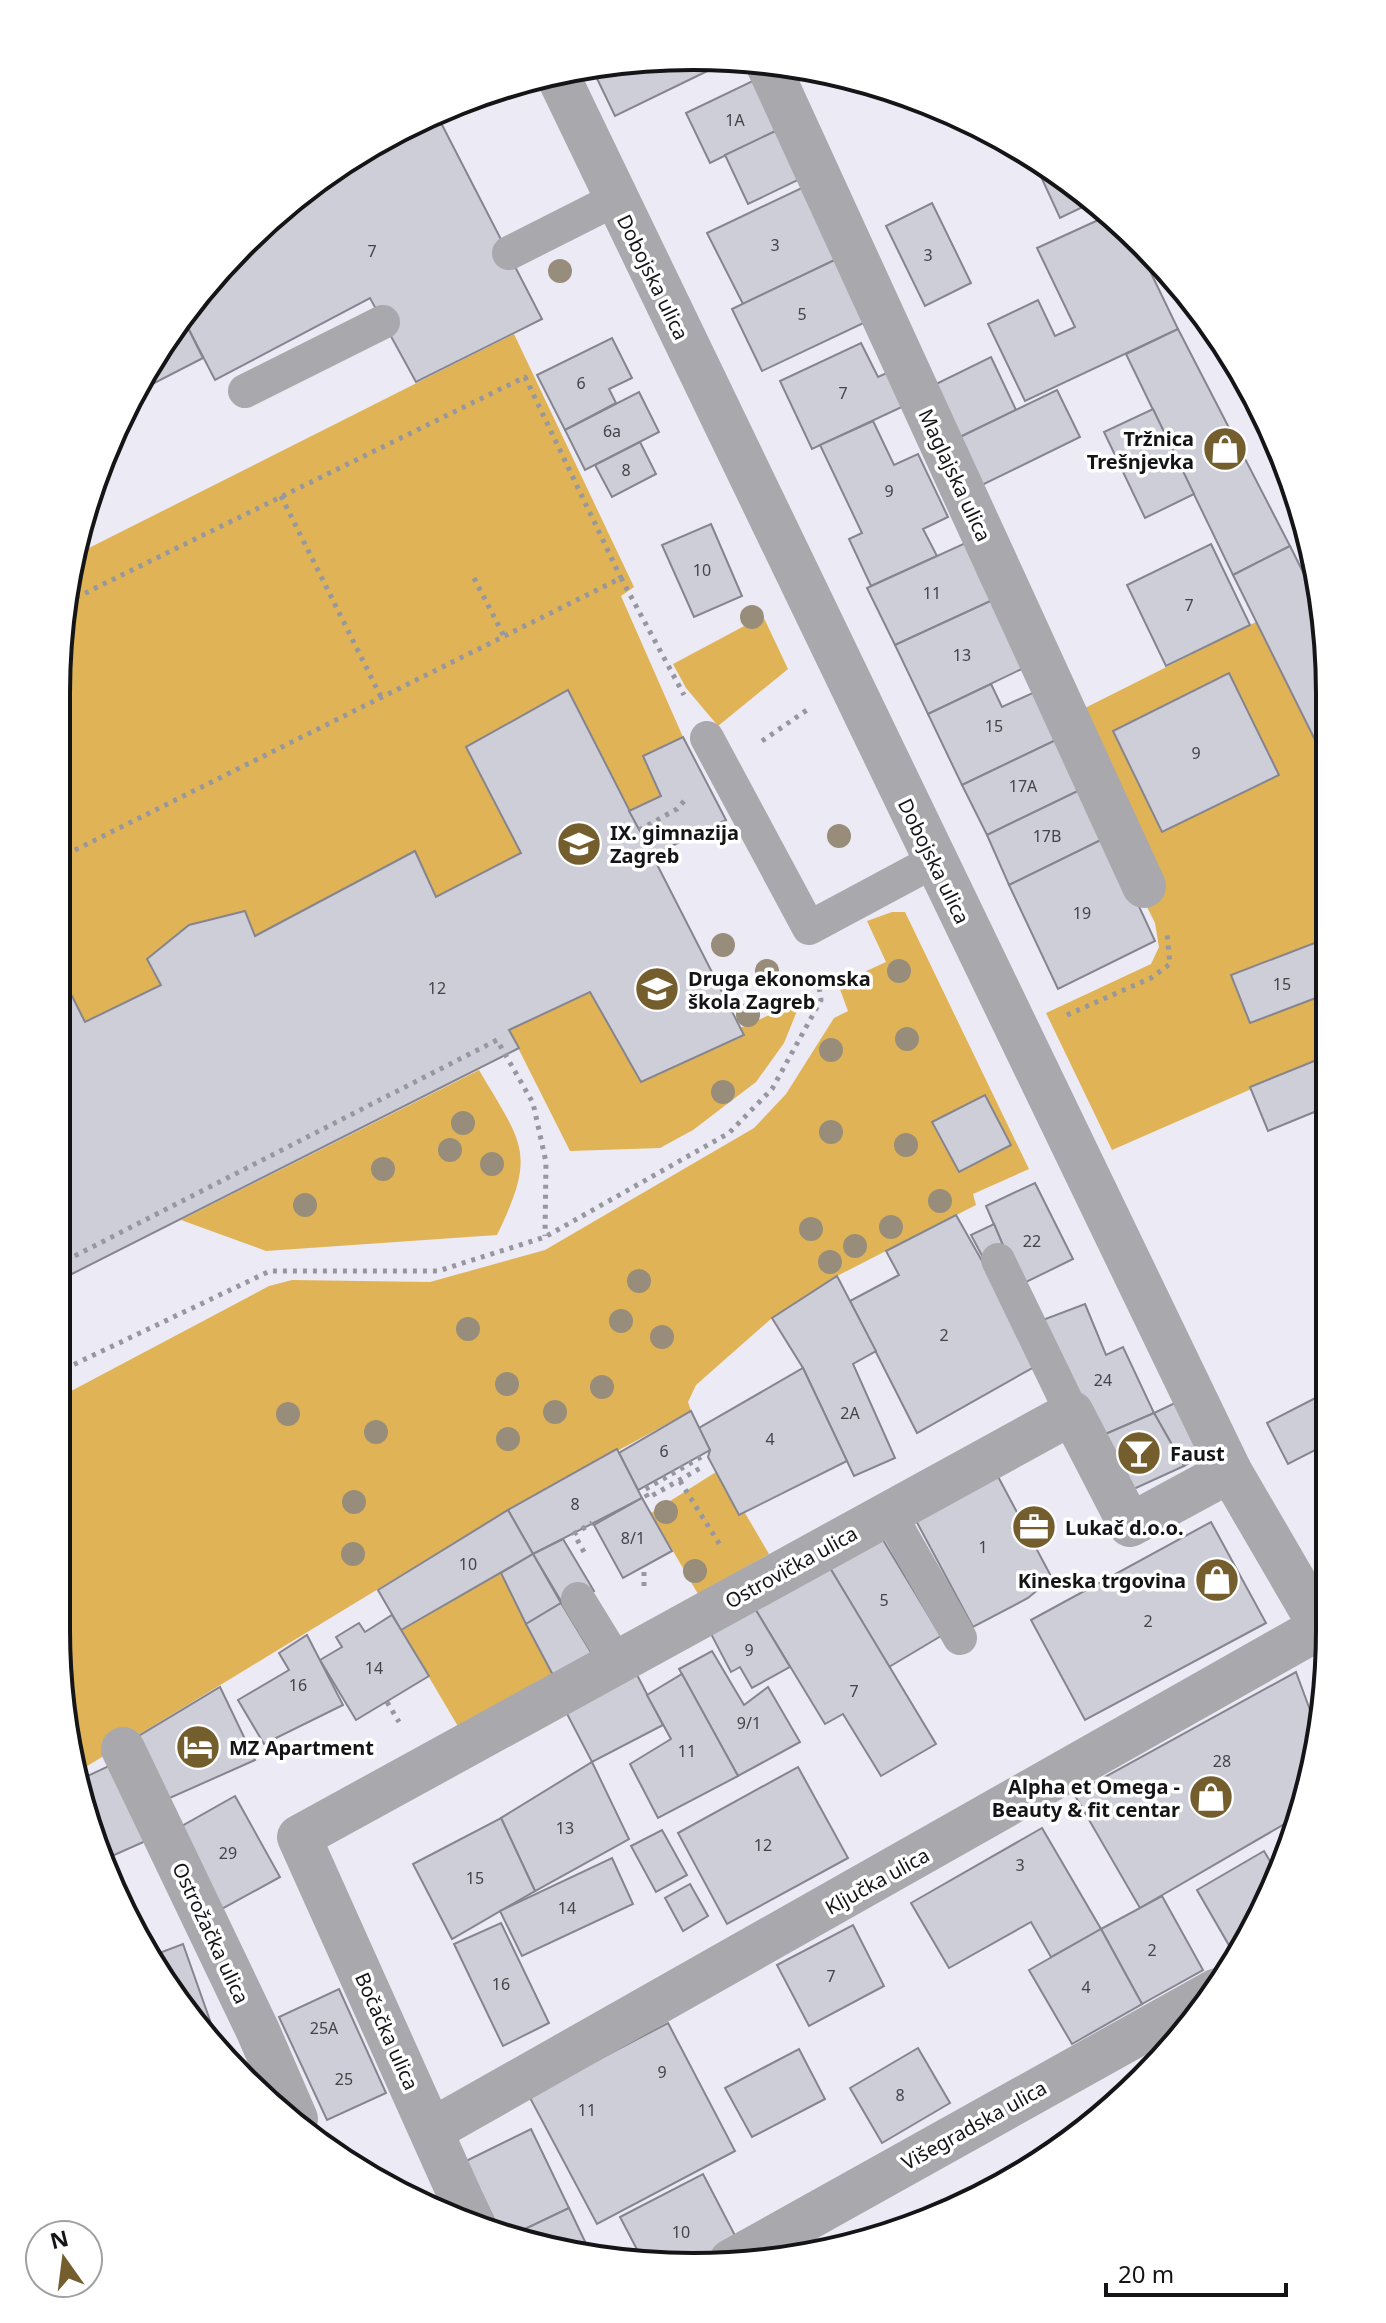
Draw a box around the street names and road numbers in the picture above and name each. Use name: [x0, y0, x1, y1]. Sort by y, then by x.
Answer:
street label: Dobojska ulica: [611, 210, 695, 344]
street label: Maglajska ulica: [912, 404, 998, 546]
street label: Dobojska ulica: [892, 794, 976, 928]
street label: Ostrovička ulica: [720, 1519, 862, 1615]
street label: Ključka ulica: [820, 1841, 934, 1921]
street label: Ostrožačka ulica: [166, 1858, 256, 2008]
street label: Bočačka ulica: [349, 1968, 425, 2094]
street label: Višegradska ulica: [897, 2074, 1051, 2176]

